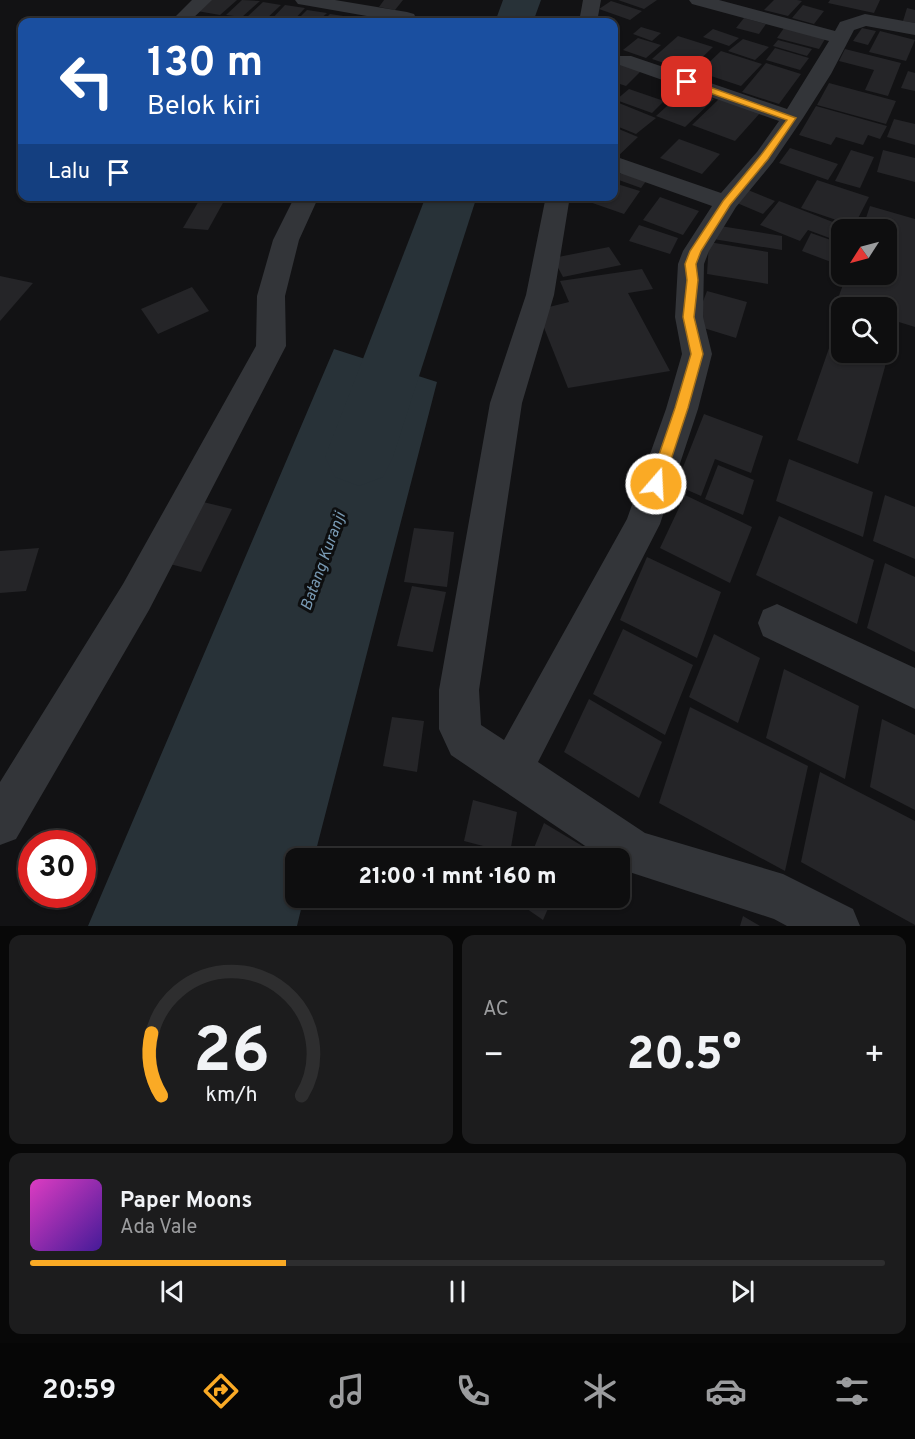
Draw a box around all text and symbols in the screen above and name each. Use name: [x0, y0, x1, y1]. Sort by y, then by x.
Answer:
text: 130 m: [147, 38, 263, 91]
icon: left: [48, 42, 126, 120]
pin: [661, 56, 712, 107]
icon: arrive: [670, 65, 703, 98]
text: Belok kiri: [147, 90, 261, 124]
icon: arrive: [102, 156, 135, 189]
text: Lalu: [48, 159, 90, 186]
north arrow: [831, 219, 897, 285]
map controls: [831, 219, 897, 363]
button: search: [831, 297, 897, 363]
position arrow: [624, 452, 688, 516]
water label: Batang Kuranji: [297, 509, 351, 614]
speed limit sign: 30: [18, 830, 96, 908]
text: 21:00 · 1 mnt · 160 m: [359, 864, 556, 891]
text: AC: [483, 997, 509, 1023]
text: 26: [193, 1015, 269, 1094]
text: 20.5°: [627, 1028, 741, 1085]
text: −: [483, 1036, 504, 1078]
text: +: [864, 1036, 885, 1078]
text: km/h: [205, 1083, 257, 1110]
text: Paper Moons: [120, 1188, 252, 1215]
text: Ada Vale: [120, 1215, 197, 1241]
icon: previous: [156, 1275, 189, 1308]
icon: pause: [441, 1275, 474, 1308]
icon: next: [726, 1275, 759, 1308]
icon: directions: [200, 1370, 242, 1412]
icon: music: [326, 1370, 368, 1412]
icon: phone: [452, 1370, 494, 1412]
icon: climate: [579, 1370, 621, 1412]
icon: car: [705, 1370, 747, 1412]
icon: filters: [831, 1370, 873, 1412]
text: 20:59: [42, 1374, 116, 1408]

